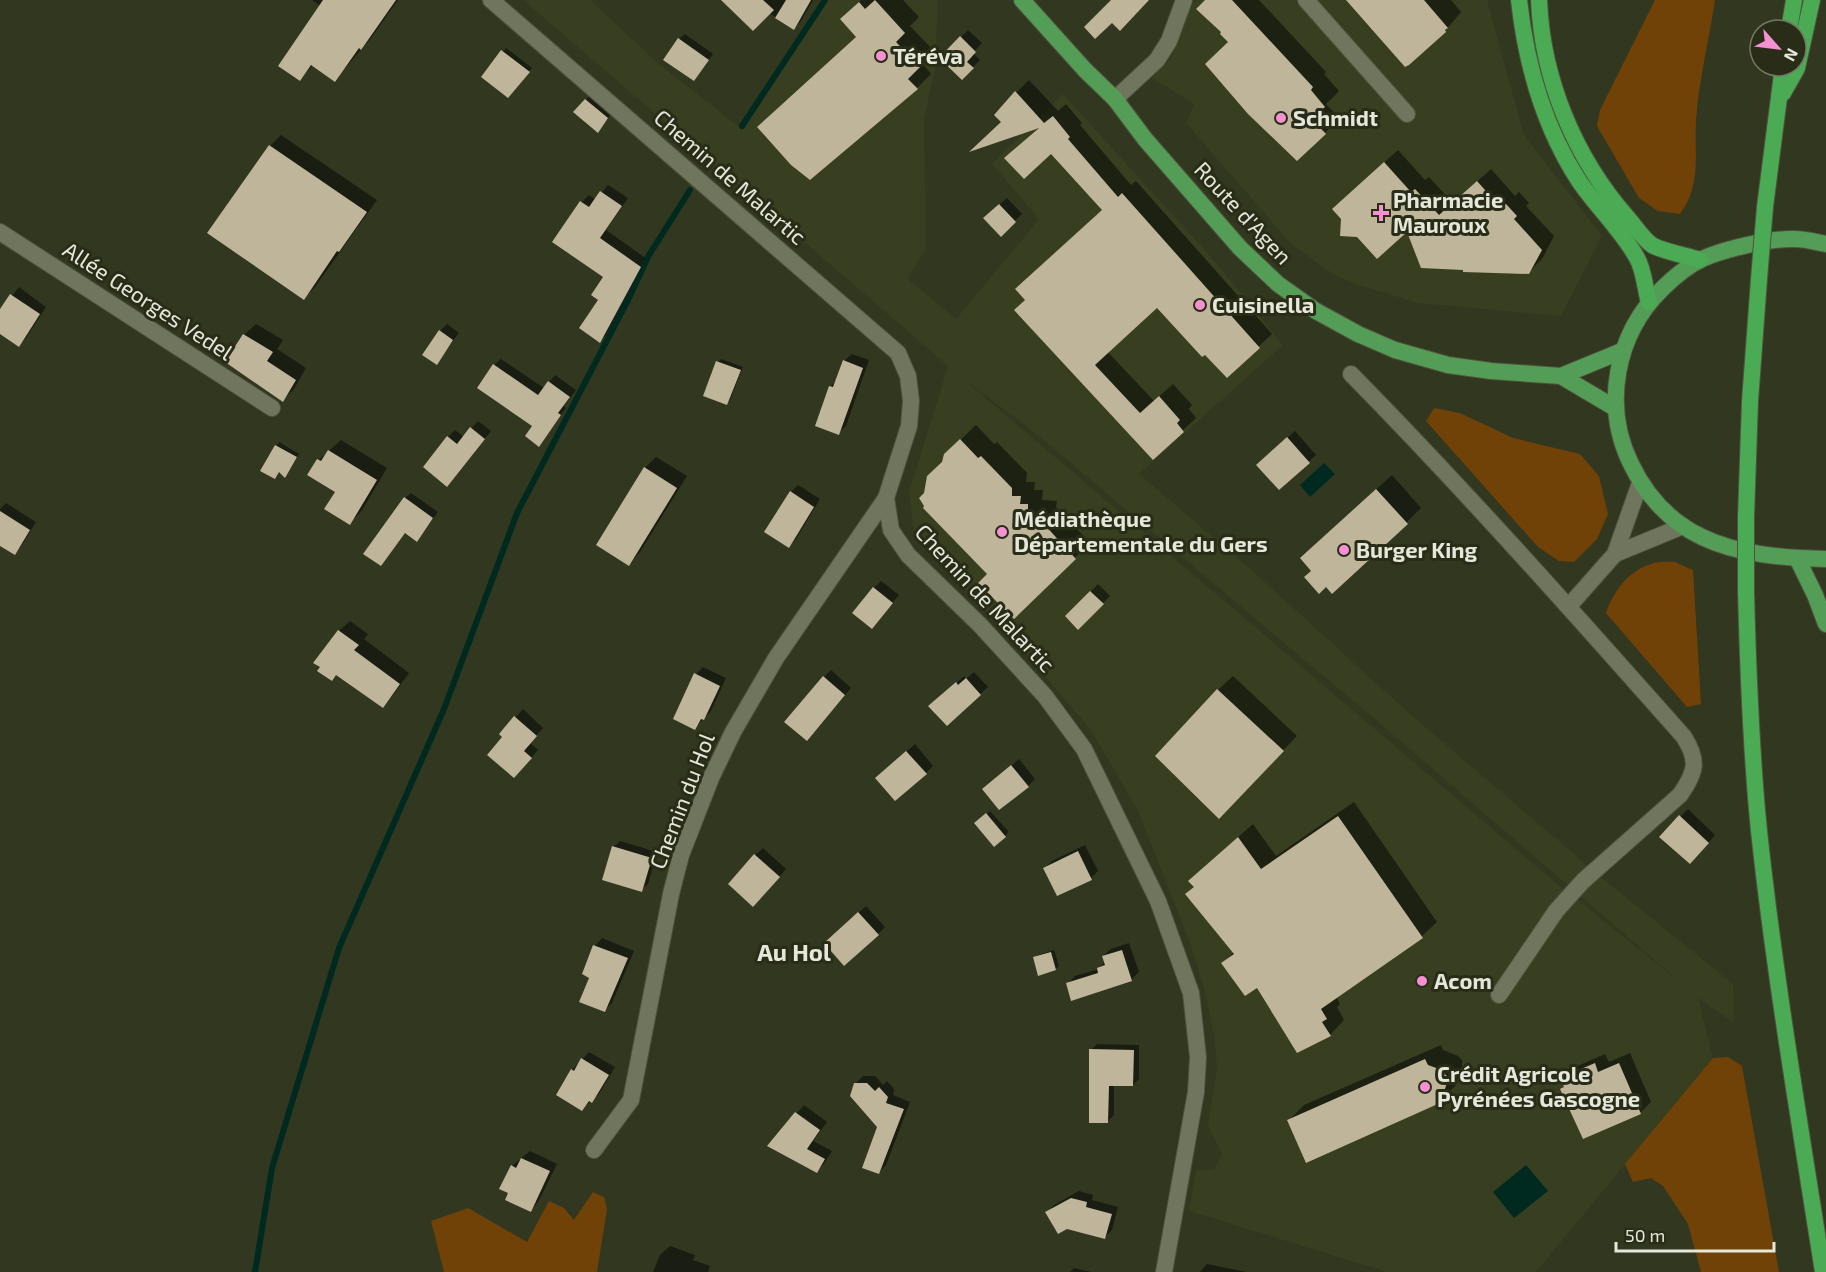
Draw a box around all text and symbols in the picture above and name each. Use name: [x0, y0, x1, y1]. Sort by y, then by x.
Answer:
north arrow: [1748, 18, 1808, 78]
place label: Téréva: [893, 42, 963, 68]
text: N: [1781, 46, 1803, 65]
marker: Téréva: [874, 49, 888, 63]
street label: Chemin de Malartic: [650, 103, 812, 249]
place label: Schmidt: [1293, 104, 1378, 130]
marker: Schmidt: [1274, 111, 1288, 125]
street label: Route d'Agen: [1190, 156, 1298, 269]
place label: Pharmacie Mauroux: [1393, 186, 1503, 237]
marker: Pharmacie Mauroux: [1374, 206, 1388, 220]
street label: Allée Georges Vedel: [59, 236, 239, 365]
place label: Cuisinella: [1212, 291, 1314, 317]
marker: Cuisinella: [1193, 298, 1207, 312]
place label: Médiathèque Départementale du Gers: [1014, 505, 1268, 556]
street label: Chemin de Malartic: [911, 518, 1061, 676]
marker: Médiathèque Départementale du Gers: [995, 525, 1009, 539]
place label: Burger King: [1356, 536, 1478, 562]
marker: Burger King: [1337, 543, 1351, 557]
street label: Chemin du Hol: [643, 729, 719, 872]
district label: Au Hol: [757, 937, 831, 966]
place label: Acom: [1434, 967, 1492, 993]
marker: Acom: [1415, 974, 1429, 988]
place label: Crédit Agricole Pyrénées Gascogne: [1437, 1060, 1640, 1112]
marker: Crédit Agricole Pyrénées Gascogne: [1418, 1080, 1432, 1094]
scale bar: [1616, 1215, 1774, 1253]
text: 50 m: [1625, 1224, 1665, 1246]

